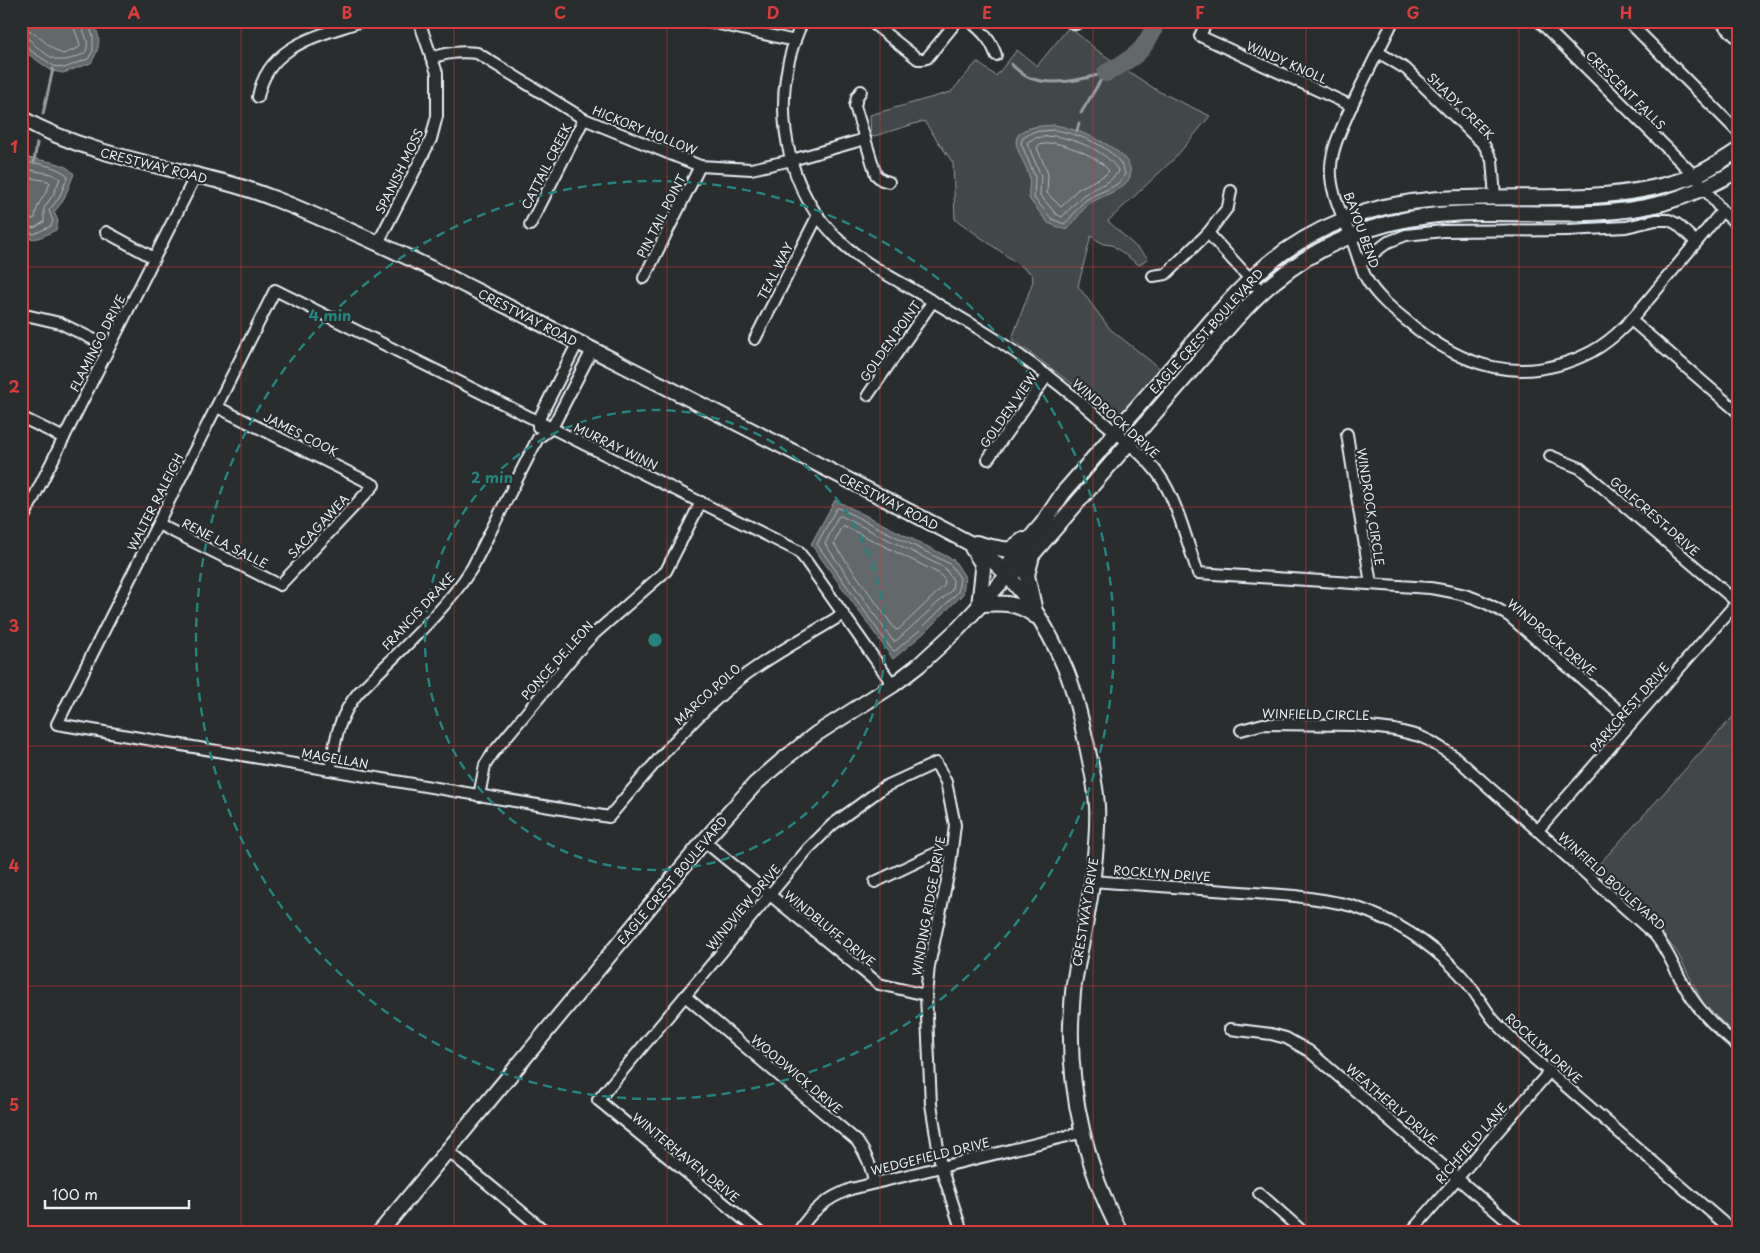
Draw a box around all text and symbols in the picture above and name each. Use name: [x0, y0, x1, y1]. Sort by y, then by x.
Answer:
text: A: [128, 0, 141, 24]
text: B: [342, 0, 353, 24]
text: C: [554, 0, 566, 24]
text: D: [767, 0, 779, 24]
text: E: [982, 0, 992, 24]
text: F: [1195, 0, 1205, 24]
text: G: [1406, 0, 1420, 24]
text: H: [1620, 0, 1632, 24]
street label: WINDY KNOLL: [1244, 36, 1331, 88]
street label: CRESCENT FALLS: [1582, 46, 1670, 134]
street label: SHADY CREEK: [1424, 69, 1498, 143]
street label: HICKORY HOLLOW: [590, 101, 701, 159]
street label: CATTAIL CREEK: [517, 120, 575, 212]
street label: SPANISH MOSS: [370, 125, 428, 217]
text: 1: [10, 134, 18, 158]
street label: CRESTWAY ROAD: [99, 143, 209, 187]
street label: PIN TAIL POINT: [632, 170, 690, 261]
street label: BAYOU BEND: [1340, 189, 1384, 271]
street label: TEAL WAY: [753, 239, 797, 303]
street label: EAGLE CREST BOULEVARD: [1145, 264, 1267, 398]
street label: CRESTWAY ROAD: [475, 284, 581, 350]
street label: FLAMINGO DRIVE: [65, 291, 129, 395]
street label: GOLDEN POINT: [855, 296, 925, 385]
text: 4 min: [309, 303, 351, 326]
street label: GOLDEN VIEW: [975, 368, 1041, 451]
text: 2: [8, 374, 20, 398]
street label: WINDROCK DRIVE: [1069, 374, 1163, 462]
street label: JAMES COOK: [261, 407, 341, 461]
street label: MURRAY WINN: [571, 418, 661, 474]
street label: WINDROCK CIRCLE: [1353, 447, 1389, 567]
street label: WALTER RALEIGH: [123, 450, 187, 554]
text: 2 min: [471, 465, 513, 488]
street label: CRESTWAY ROAD: [836, 468, 942, 534]
street label: GOLFCREST DRIVE: [1606, 472, 1704, 560]
street label: SACAGAWEA: [283, 490, 353, 562]
street label: RENE LA SALLE: [179, 514, 271, 573]
street label: FRANCIS DRAKE: [377, 568, 459, 654]
street label: WINDROCK DRIVE: [1504, 594, 1600, 680]
text: 3: [9, 613, 19, 637]
street label: PONCE DE LEON: [517, 617, 597, 703]
centre of rings: [646, 631, 664, 649]
street label: PARKCREST DRIVE: [1585, 658, 1673, 756]
street label: MARCO POLO: [670, 659, 744, 729]
street label: WINFIELD CIRCLE: [1262, 704, 1370, 724]
street label: MAGELLAN: [300, 743, 370, 773]
street label: EAGLE CREST BOULEVARD: [613, 812, 731, 948]
street label: WINFIELD BOULEVARD: [1554, 828, 1670, 934]
street label: WINDING RIDGE DRIVE: [907, 835, 949, 977]
text: 4: [9, 853, 20, 877]
street label: CRESTWAY DRIVE: [1068, 856, 1102, 968]
street label: WINDVIEW DRIVE: [702, 860, 784, 954]
street label: ROCKLYN DRIVE: [1113, 861, 1211, 885]
street label: WINDBLUFF DRIVE: [781, 886, 879, 970]
street label: ROCKLYN DRIVE: [1502, 1009, 1586, 1087]
street label: WOODWICK DRIVE: [747, 1030, 847, 1118]
street label: WEATHERLY DRIVE: [1342, 1059, 1442, 1149]
text: 5: [9, 1092, 19, 1116]
street label: RICHFIELD LANE: [1431, 1099, 1511, 1187]
street label: WINTERHAVEN DRIVE: [628, 1108, 744, 1206]
street label: WEDGEFIELD DRIVE: [869, 1133, 991, 1179]
scale bar: [45, 1178, 189, 1210]
text: 100 m: [52, 1182, 98, 1205]

